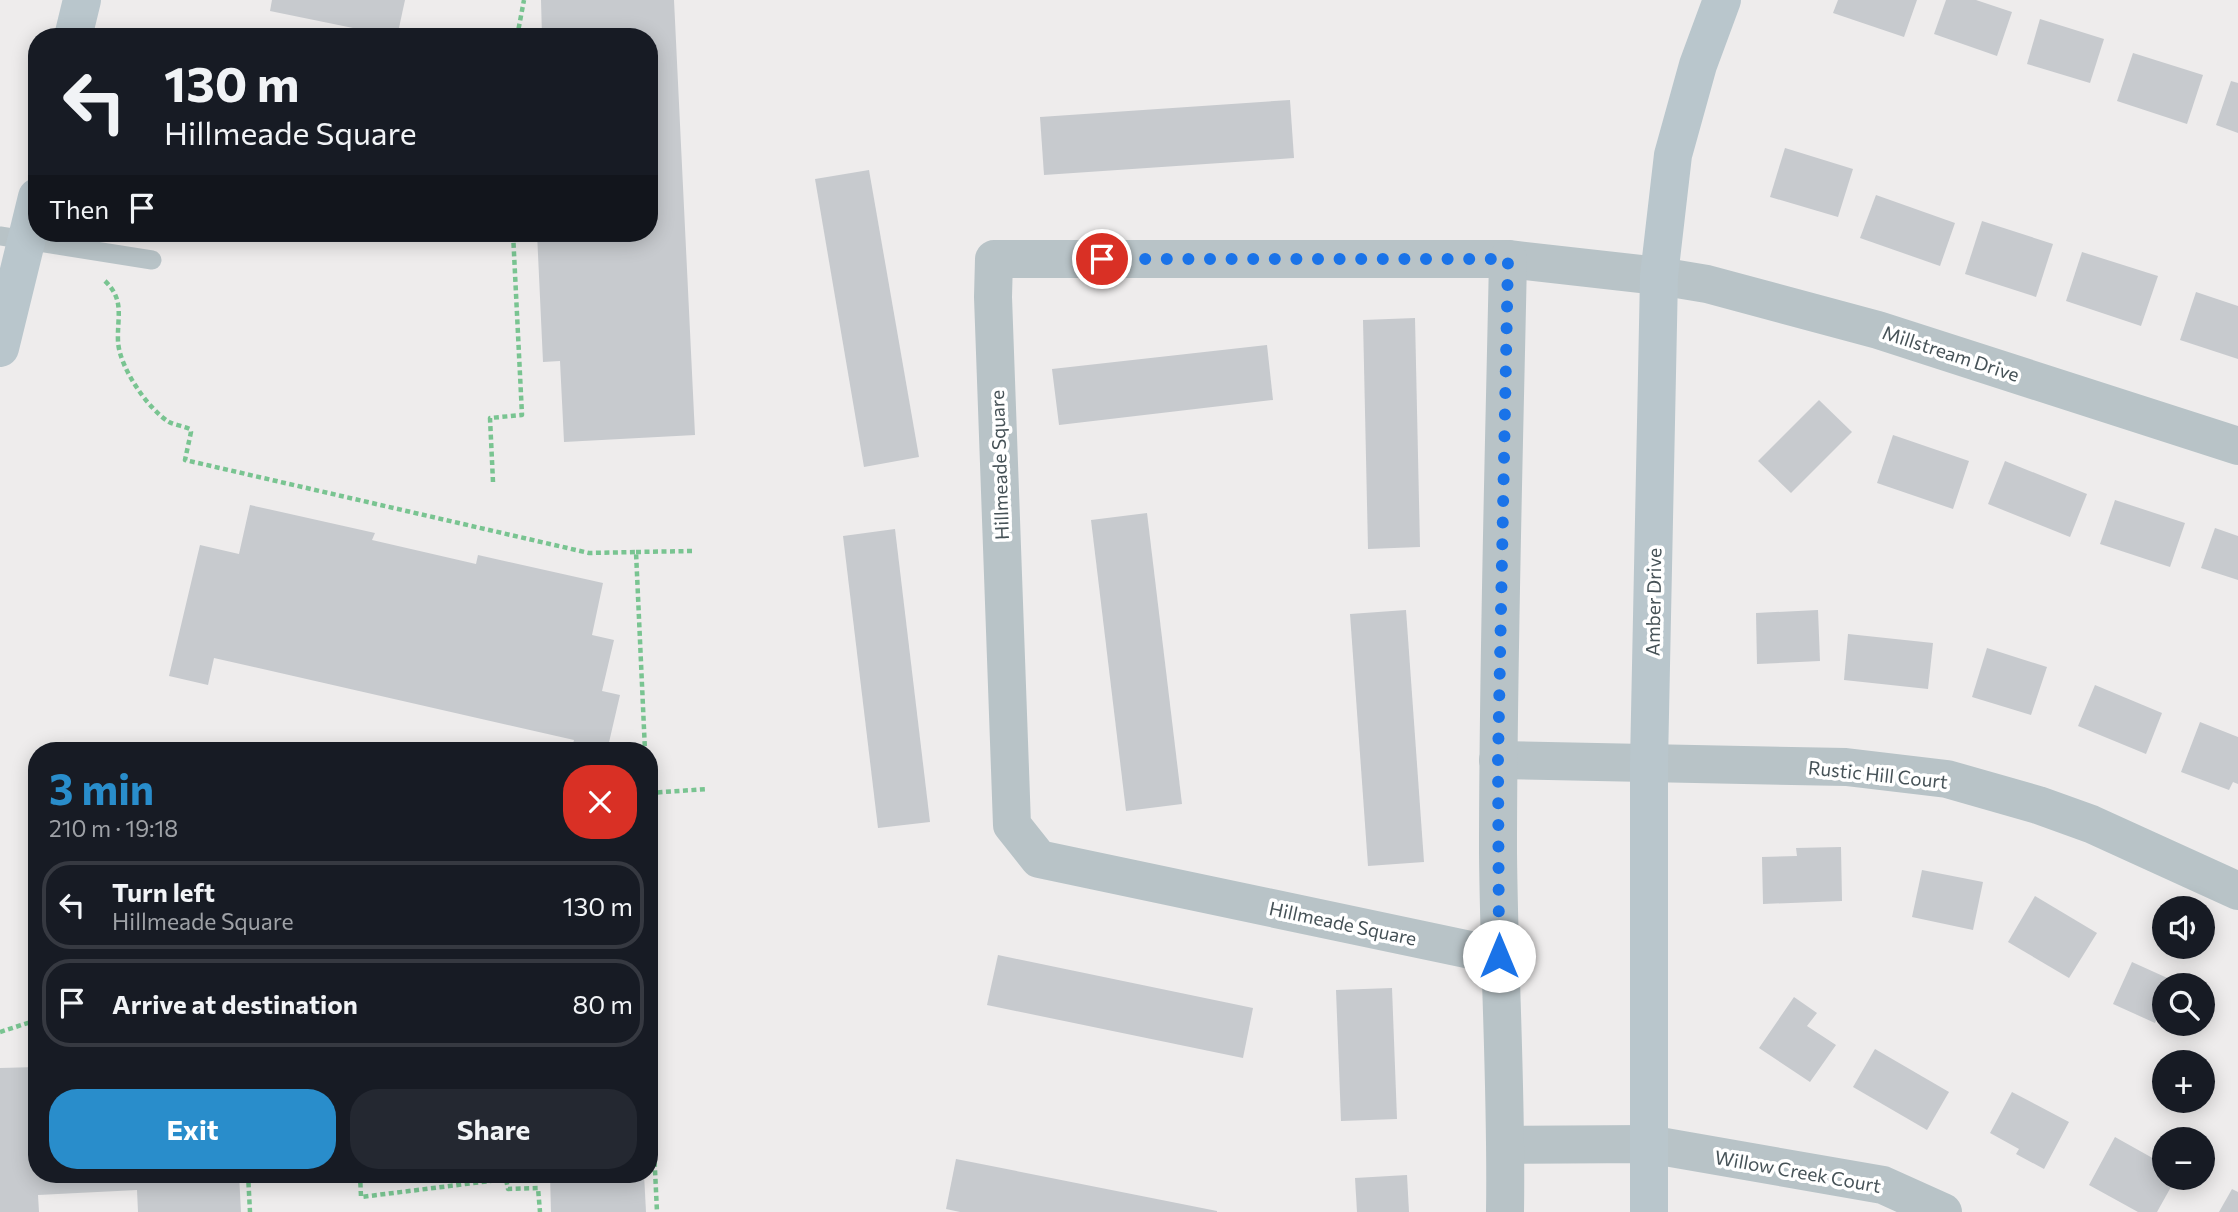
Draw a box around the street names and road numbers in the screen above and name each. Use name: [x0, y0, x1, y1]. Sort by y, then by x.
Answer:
street label: Millstream Drive: [1880, 320, 2022, 386]
street label: Hillmeade Square: [985, 390, 1013, 540]
street label: Amber Drive: [1641, 548, 1665, 656]
street label: Rustic Hill Court: [1807, 755, 1949, 793]
street label: Hillmeade Square: [1267, 896, 1419, 950]
street label: Willow Creek Court: [1713, 1145, 1883, 1197]

